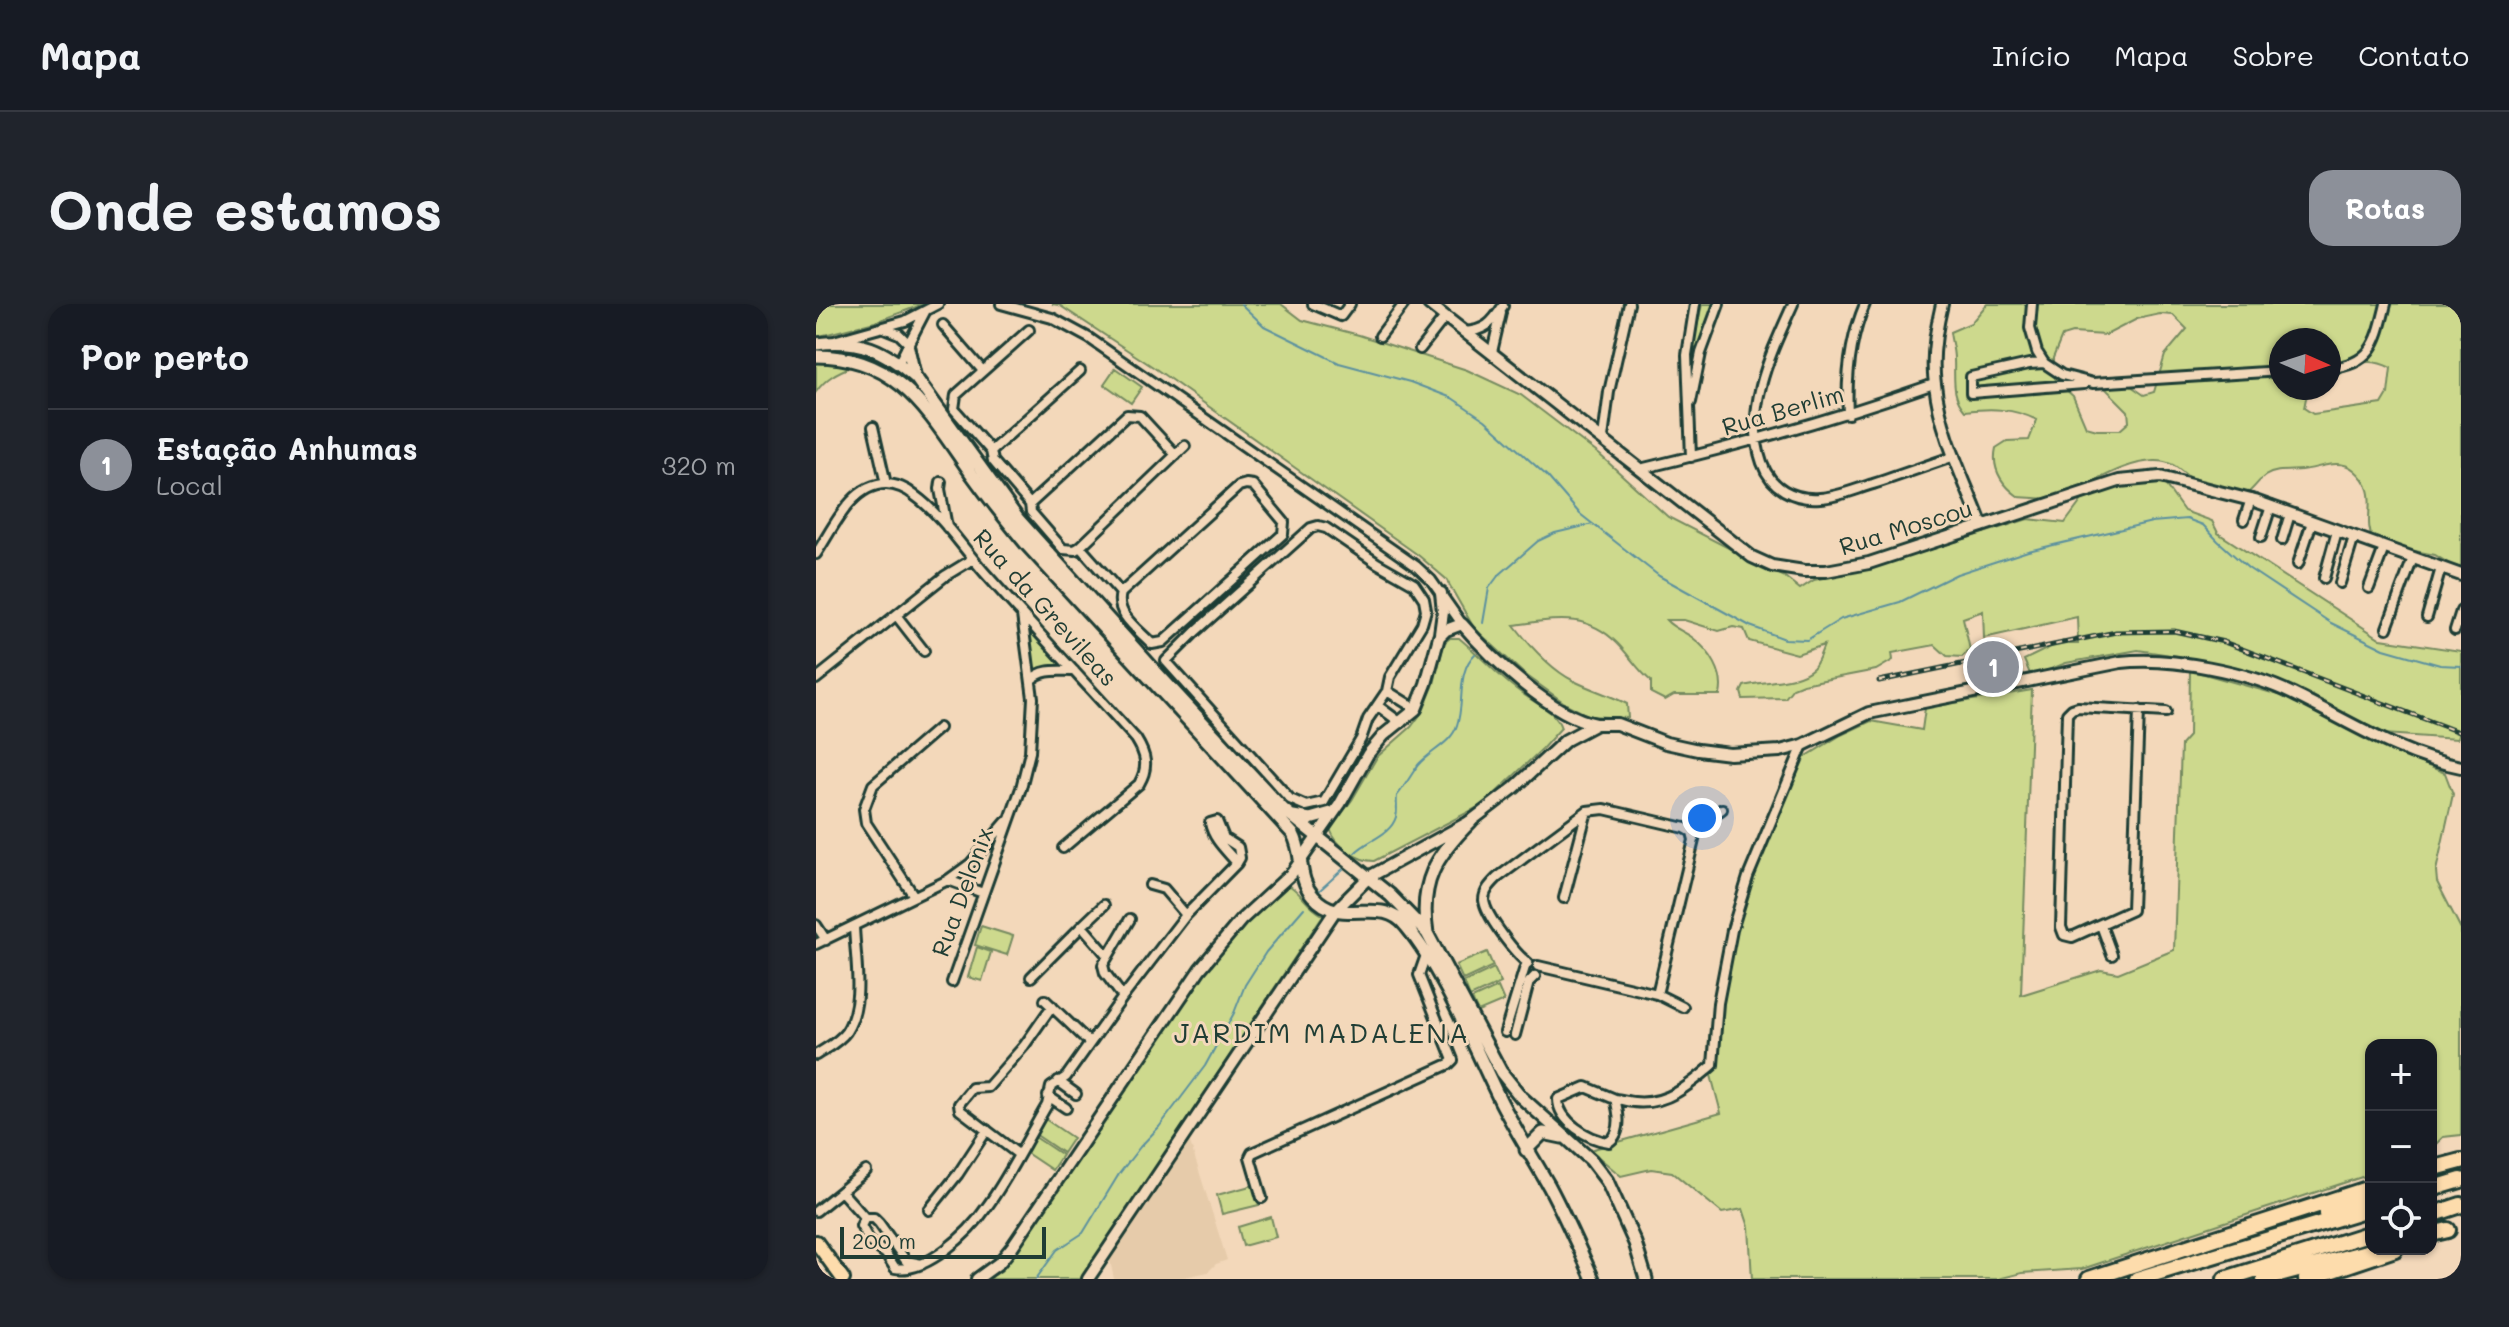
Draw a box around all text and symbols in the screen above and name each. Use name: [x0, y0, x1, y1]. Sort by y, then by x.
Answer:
text: Mapa: [40, 30, 141, 80]
text: Início: [1992, 37, 2070, 73]
text: Mapa: [2114, 37, 2189, 73]
text: Sobre: [2233, 37, 2314, 73]
text: Contato: [2358, 37, 2469, 73]
button: Rotas: [2309, 170, 2461, 246]
text: Onde estamos: [48, 172, 442, 245]
north arrow: [2269, 328, 2341, 400]
text: Por perto: [80, 334, 249, 379]
street label: Rua Berlim: [1718, 377, 1847, 442]
text: Estação Anhumas: [156, 428, 418, 468]
text: 1: [100, 448, 112, 482]
text: 320 m: [661, 448, 736, 482]
text: Local: [156, 468, 223, 502]
street label: Rua Moscou: [1835, 492, 1976, 562]
street label: Rua da Grevileas: [967, 522, 1125, 692]
pin: 1: [1967, 637, 2019, 697]
your location: [1682, 798, 1722, 838]
street label: Rua Delonix: [924, 822, 999, 961]
district label: JARDIM MADALENA: [1174, 1014, 1470, 1050]
map controls: [2365, 1039, 2437, 1255]
button: +: [2365, 1039, 2437, 1111]
button: −: [2365, 1111, 2437, 1183]
button: locate: [2365, 1183, 2437, 1255]
scale bar: [840, 1223, 1046, 1259]
text: 200 m: [852, 1226, 916, 1255]

